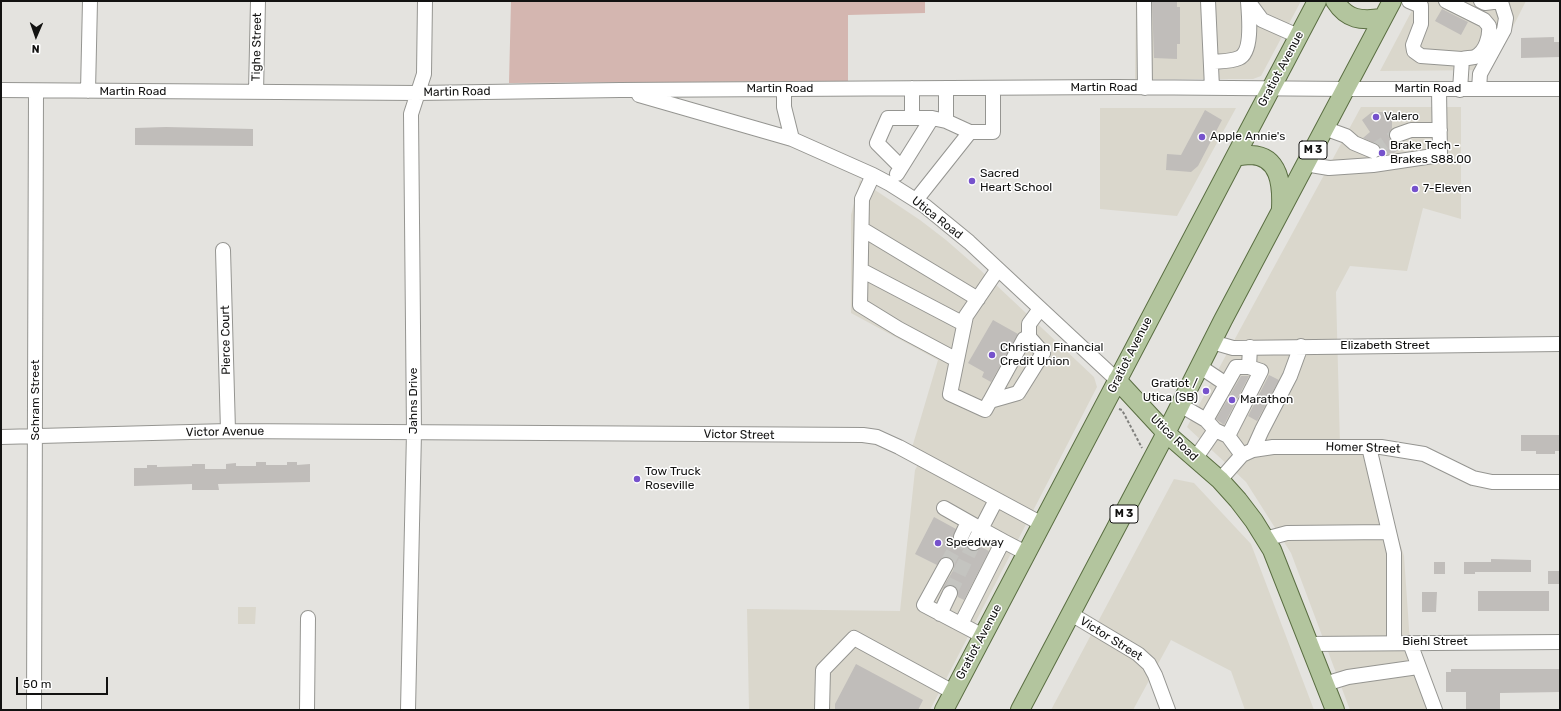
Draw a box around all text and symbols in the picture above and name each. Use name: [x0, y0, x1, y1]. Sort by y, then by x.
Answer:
street label: Tighe Street: [249, 13, 265, 81]
north arrow: [16, 16, 56, 56]
street label: Gratiot Avenue: [1255, 29, 1307, 109]
text: N: [31, 42, 40, 55]
street label: Martin Road: [1071, 81, 1137, 95]
street label: Martin Road: [747, 82, 813, 96]
street label: Martin Road: [1395, 82, 1461, 96]
street label: Martin Road: [423, 84, 491, 100]
street label: Martin Road: [100, 85, 166, 99]
place label: Valero: [1384, 110, 1419, 124]
marker: Valero: [1371, 112, 1381, 122]
place label: Apple Annie's: [1210, 130, 1285, 144]
marker: Apple Annie's: [1197, 132, 1207, 142]
place label: Brake Tech - Brakes S88.00: [1390, 139, 1471, 167]
road number: M 3: [1299, 141, 1327, 159]
marker: Brake Tech - Brakes S88.00: [1377, 148, 1387, 158]
place label: Sacred Heart School: [980, 167, 1052, 195]
marker: Sacred Heart School: [967, 176, 977, 186]
place label: 7-Eleven: [1423, 182, 1472, 196]
marker: 7-Eleven: [1410, 184, 1420, 194]
street label: Utica Road: [909, 194, 965, 242]
street label: Pierce Court: [218, 305, 234, 375]
street label: Gratiot Avenue: [1105, 315, 1155, 395]
street label: Elizabeth Street: [1340, 339, 1430, 353]
place label: Christian Financial Credit Union: [1000, 341, 1103, 369]
marker: Christian Financial Credit Union: [987, 350, 997, 360]
street label: Schram Street: [29, 360, 43, 440]
street label: Jahns Drive: [407, 368, 421, 434]
place label: Gratiot / Utica (SB): [1143, 377, 1198, 405]
marker: Gratiot / Utica (SB): [1201, 386, 1211, 396]
place label: Marathon: [1240, 393, 1293, 407]
marker: Marathon: [1227, 395, 1237, 405]
street label: Utica Road: [1147, 412, 1201, 464]
street label: Victor Avenue: [186, 424, 264, 440]
street label: Victor Street: [703, 427, 775, 443]
street label: Homer Street: [1325, 439, 1401, 457]
place label: Tow Truck Roseville: [645, 465, 701, 493]
marker: Tow Truck Roseville: [632, 474, 642, 484]
road number: M 3: [1110, 505, 1138, 523]
place label: Speedway: [946, 536, 1004, 550]
marker: Speedway: [933, 538, 943, 548]
street label: Gratiot Avenue: [953, 602, 1005, 682]
street label: Victor Street: [1077, 614, 1145, 664]
street label: Biehl Street: [1402, 635, 1468, 649]
scale bar: [18, 669, 110, 695]
text: 50 m: [23, 677, 51, 691]

